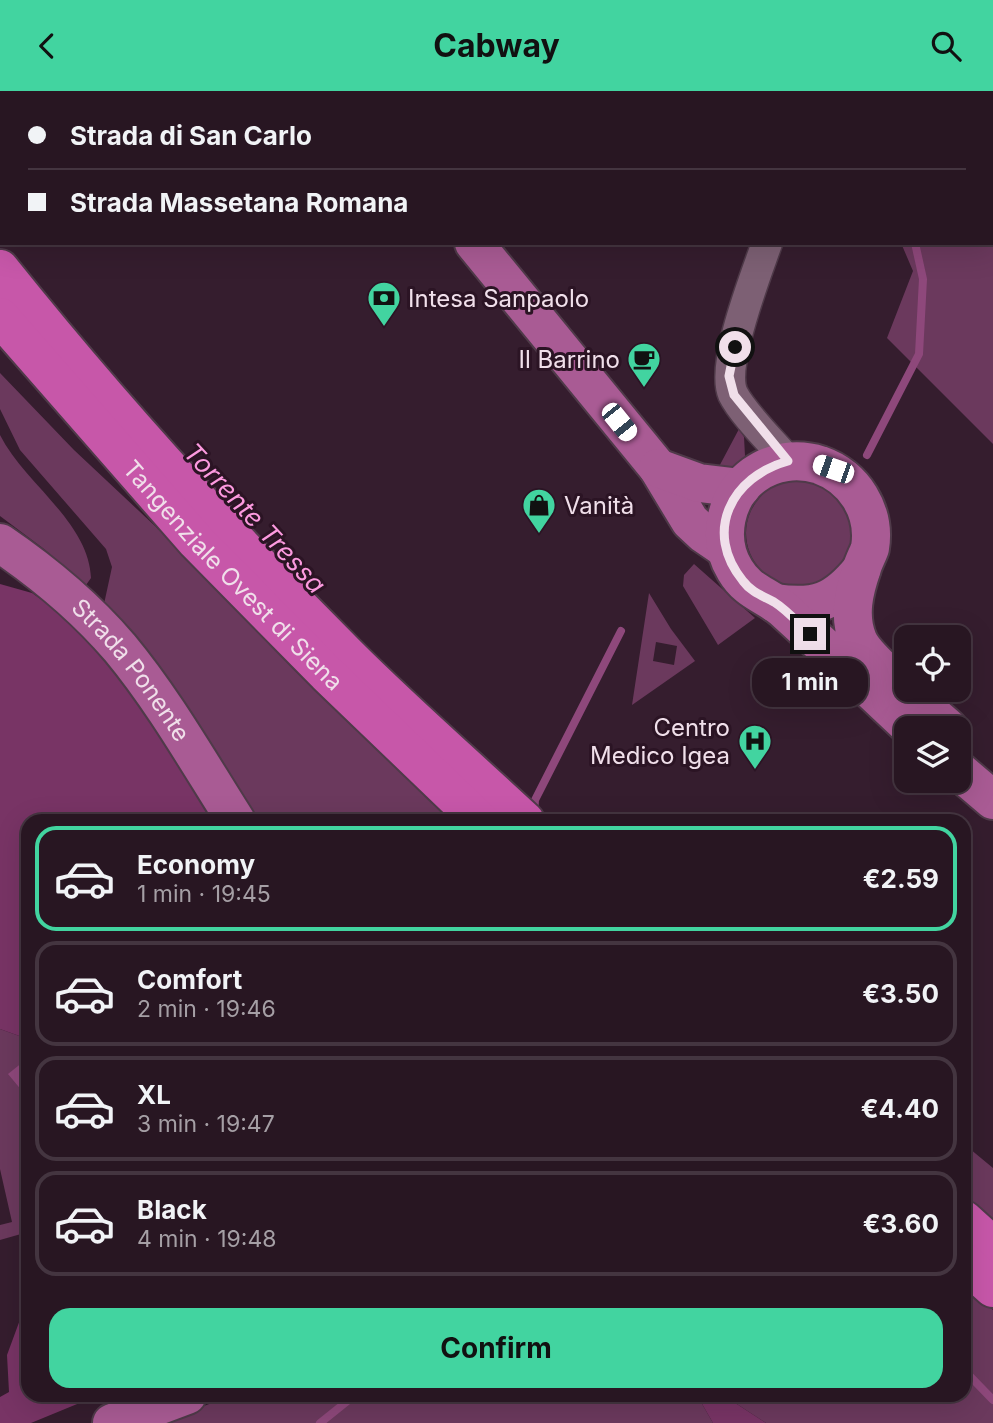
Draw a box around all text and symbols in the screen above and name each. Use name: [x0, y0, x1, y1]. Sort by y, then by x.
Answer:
text: Cabway: [433, 26, 560, 65]
icon: back: [28, 27, 66, 65]
icon: search: [927, 27, 965, 65]
text: Strada di San Carlo: [70, 120, 312, 151]
text: Strada Massetana Romana: [70, 187, 408, 218]
bank icon: Intesa Sanpaolo: [365, 279, 403, 328]
place label: Intesa Sanpaolo: [408, 284, 589, 313]
route start: [719, 331, 751, 363]
cafe icon: Il Barrino: [625, 340, 663, 389]
place label: Il Barrino: [519, 345, 620, 374]
car: [598, 399, 641, 445]
water label: Torrente Tressa: [178, 437, 332, 600]
car: [810, 452, 857, 486]
street label: Tangenziale Ovest di Siena: [117, 454, 349, 696]
shop icon: Vanità: [520, 486, 558, 535]
place label: Vanità: [564, 491, 634, 520]
street label: Strada Ponente: [66, 592, 197, 746]
route end: [794, 618, 826, 650]
map controls: [894, 625, 971, 793]
button: locate: [894, 625, 971, 702]
callout: 1 min: [752, 659, 868, 707]
text: 1 min: [782, 668, 838, 696]
place label: Centro Medico Igea: [590, 713, 730, 770]
button: layers: [894, 716, 971, 793]
hospital icon: Centro Medico Igea: [736, 722, 774, 771]
icon: car: [53, 847, 116, 910]
text: Economy: [137, 849, 255, 880]
text: €2.59: [863, 863, 939, 894]
text: 1 min · 19:45: [137, 880, 271, 908]
icon: car: [53, 962, 116, 1025]
text: Comfort: [137, 964, 242, 995]
text: €3.50: [862, 978, 939, 1009]
text: 2 min · 19:46: [137, 995, 276, 1023]
icon: car: [53, 1077, 116, 1140]
text: XL: [137, 1079, 171, 1110]
text: €4.40: [861, 1093, 939, 1124]
text: 3 min · 19:47: [137, 1110, 275, 1138]
icon: car: [53, 1192, 116, 1255]
text: Black: [137, 1194, 207, 1225]
text: €3.60: [863, 1208, 939, 1239]
text: 4 min · 19:48: [137, 1225, 277, 1253]
button: Confirm: [49, 1308, 943, 1388]

